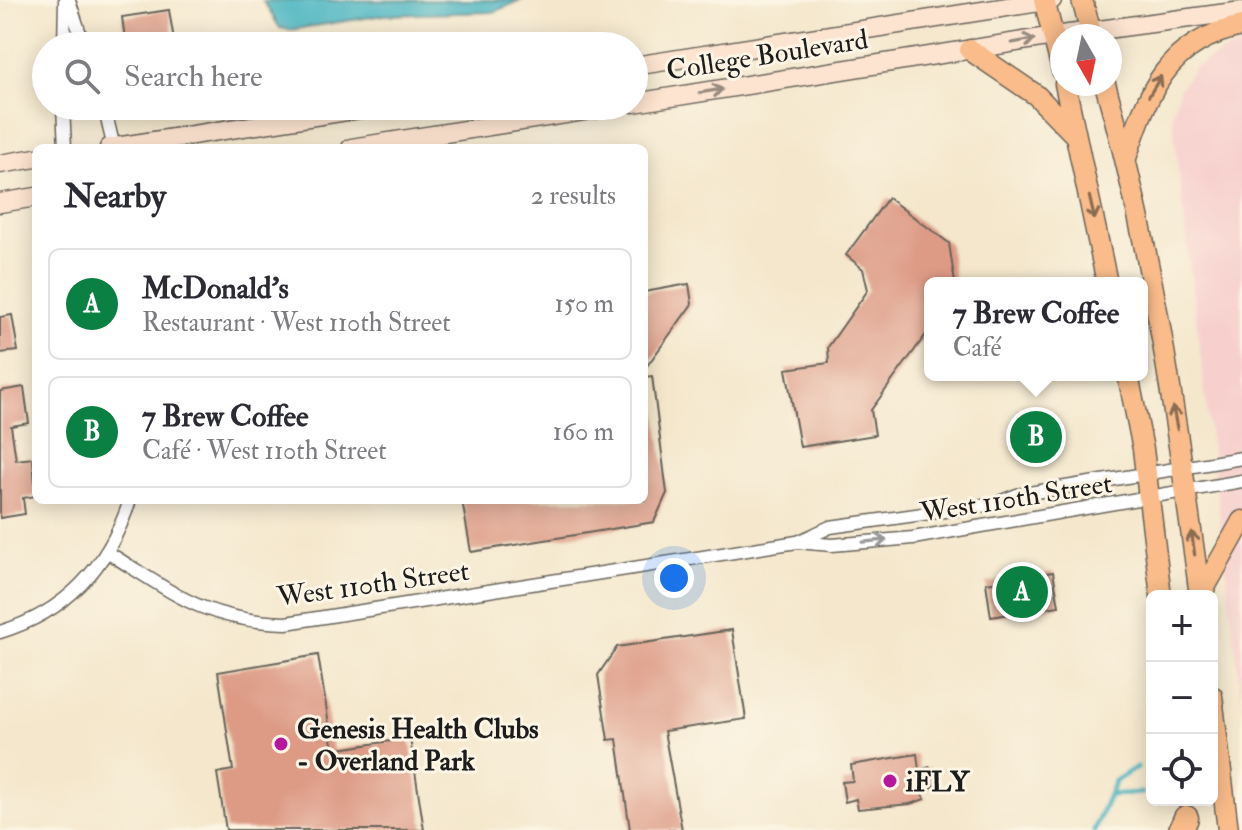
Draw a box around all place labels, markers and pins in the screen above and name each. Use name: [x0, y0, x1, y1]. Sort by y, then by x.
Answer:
pin: B: [1010, 407, 1062, 467]
pin: A: [996, 562, 1048, 622]
place label: Genesis Health Clubs - Overland Park: [297, 712, 539, 779]
marker: Genesis Health Clubs - Overland Park: [272, 735, 290, 753]
place label: iFLY: [905, 765, 971, 800]
marker: iFLY: [881, 772, 899, 790]

